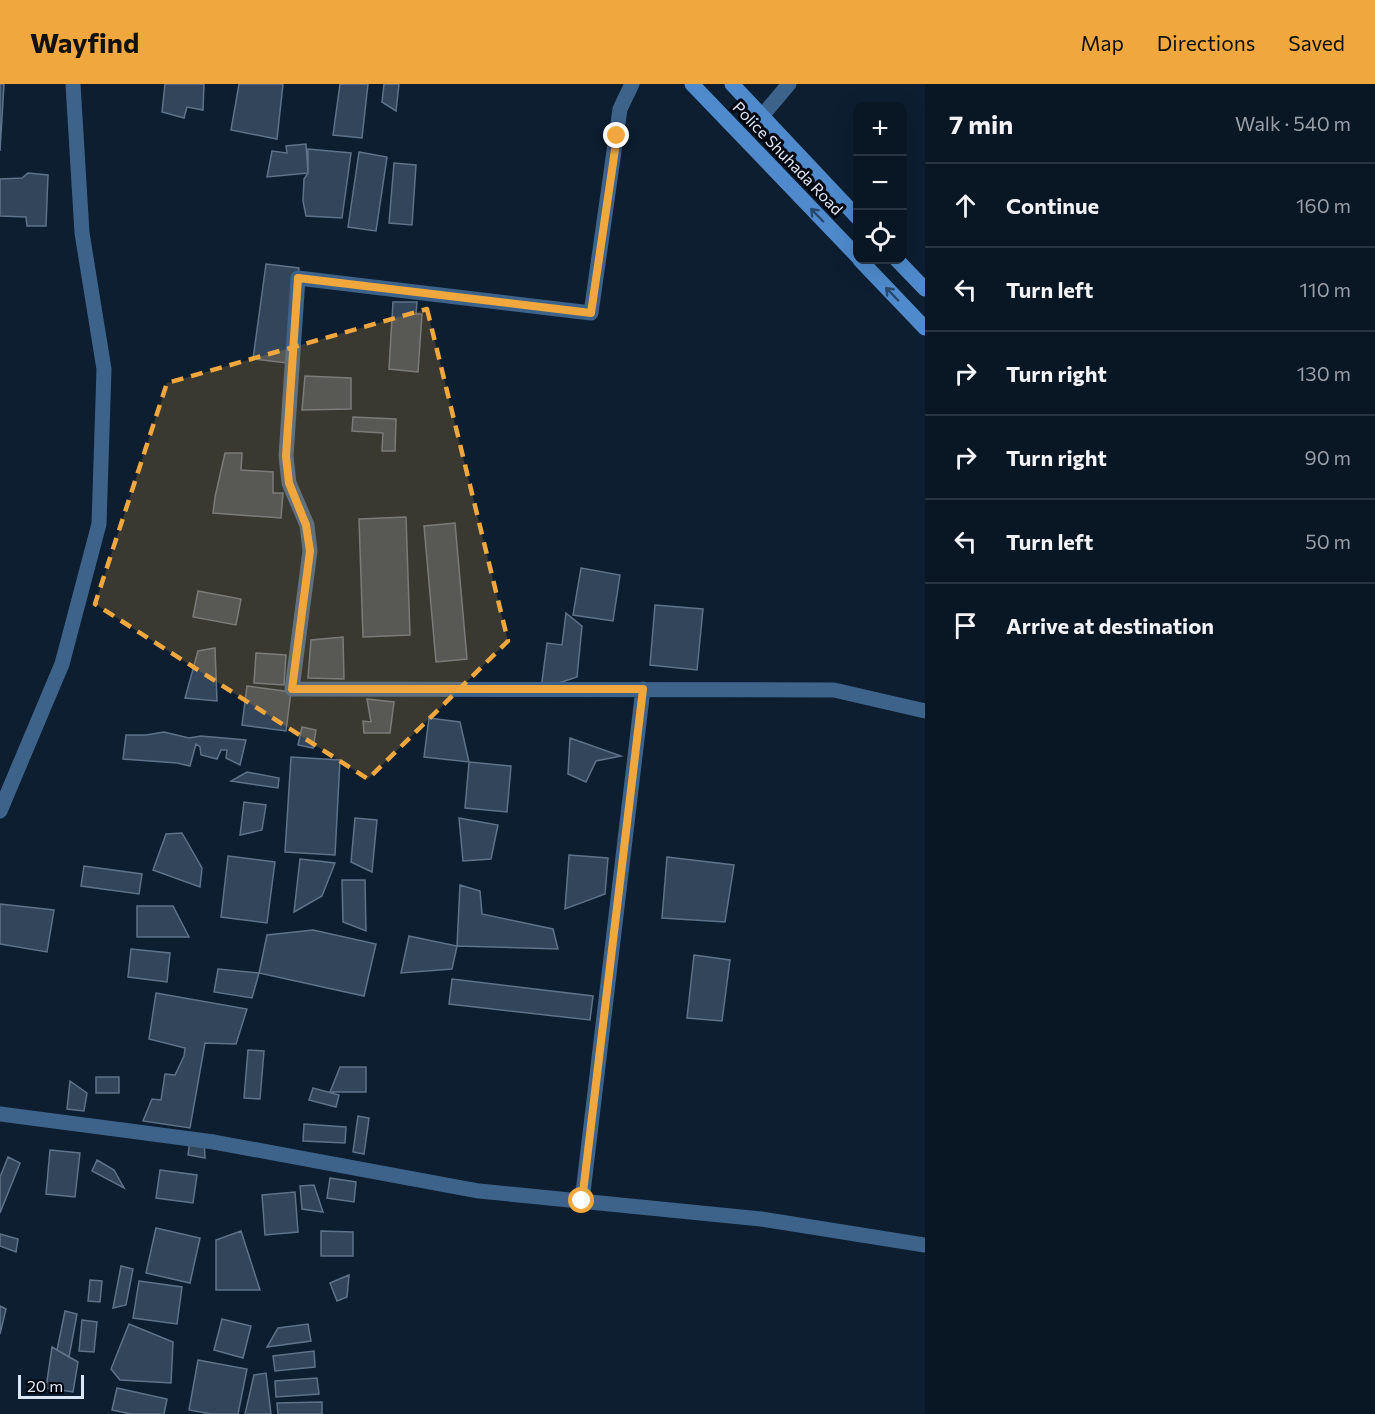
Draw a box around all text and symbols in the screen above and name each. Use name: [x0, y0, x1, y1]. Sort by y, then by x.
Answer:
text: Wayfind: [30, 25, 139, 59]
text: Map: [1081, 30, 1124, 55]
text: Directions: [1157, 30, 1255, 55]
text: Saved: [1288, 30, 1345, 55]
street label: Police Shuhada Road: [729, 97, 847, 218]
map controls: [853, 102, 907, 264]
button: +: [853, 102, 907, 156]
text: 7 min: [949, 108, 1013, 139]
text: Walk · 540 m: [1235, 111, 1351, 135]
route end: [603, 122, 629, 148]
button: −: [853, 156, 907, 210]
icon: ahead: [949, 189, 982, 222]
text: Continue: [1006, 192, 1099, 219]
text: 160 m: [1296, 193, 1351, 217]
one-way arrow: [810, 208, 824, 223]
button: locate: [853, 210, 907, 264]
icon: left: [949, 273, 982, 306]
text: Turn left: [1006, 276, 1093, 303]
text: 110 m: [1300, 277, 1351, 301]
one-way arrow: [885, 286, 900, 301]
icon: right: [949, 357, 982, 390]
text: Turn right: [1006, 360, 1107, 387]
text: 130 m: [1297, 361, 1351, 385]
icon: right: [949, 441, 982, 474]
text: Turn right: [1006, 444, 1107, 471]
text: 90 m: [1305, 445, 1351, 469]
icon: left: [949, 525, 982, 558]
text: Turn left: [1006, 528, 1093, 555]
text: 50 m: [1305, 529, 1351, 553]
icon: arrive: [949, 609, 982, 642]
text: Arrive at destination: [1006, 612, 1214, 639]
route start: [568, 1187, 594, 1213]
scale bar: [18, 1372, 84, 1400]
text: 20 m: [27, 1376, 63, 1395]

